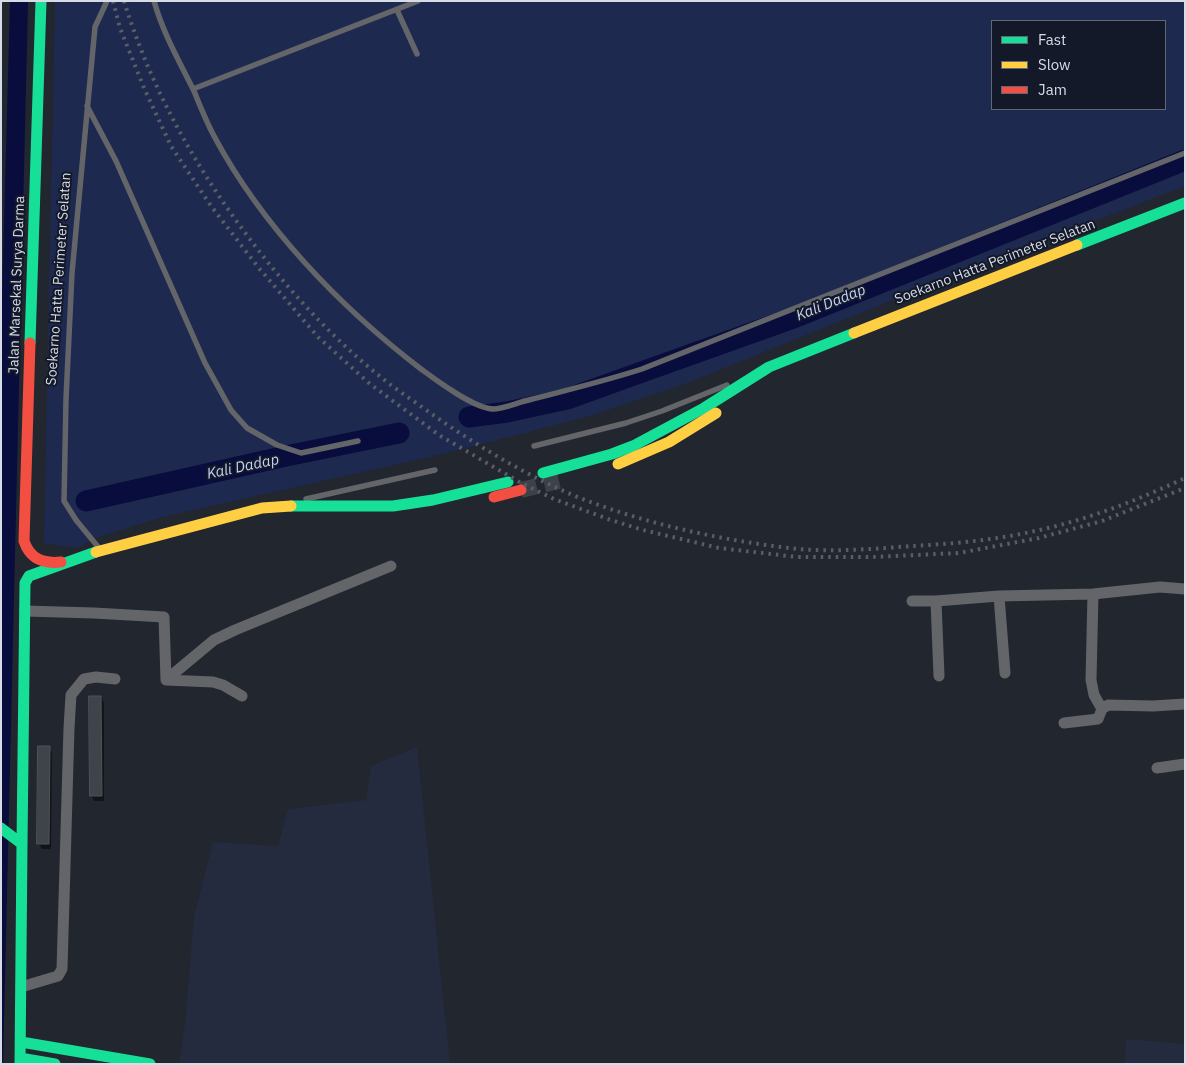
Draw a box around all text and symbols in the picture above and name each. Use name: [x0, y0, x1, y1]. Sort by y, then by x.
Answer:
legend: [991, 20, 1166, 110]
text: Fast: [1038, 30, 1066, 49]
text: Slow: [1038, 55, 1071, 74]
text: Jam: [1038, 80, 1067, 99]
street label: Soekarno Hatta Perimeter Selatan: [43, 172, 75, 386]
street label: Jalan Marsekal Surya Darma: [5, 196, 29, 374]
street label: Soekarno Hatta Perimeter Selatan: [892, 216, 1098, 308]
water label: Kali Dadap: [794, 281, 868, 325]
water label: Kali Dadap: [205, 451, 281, 483]

